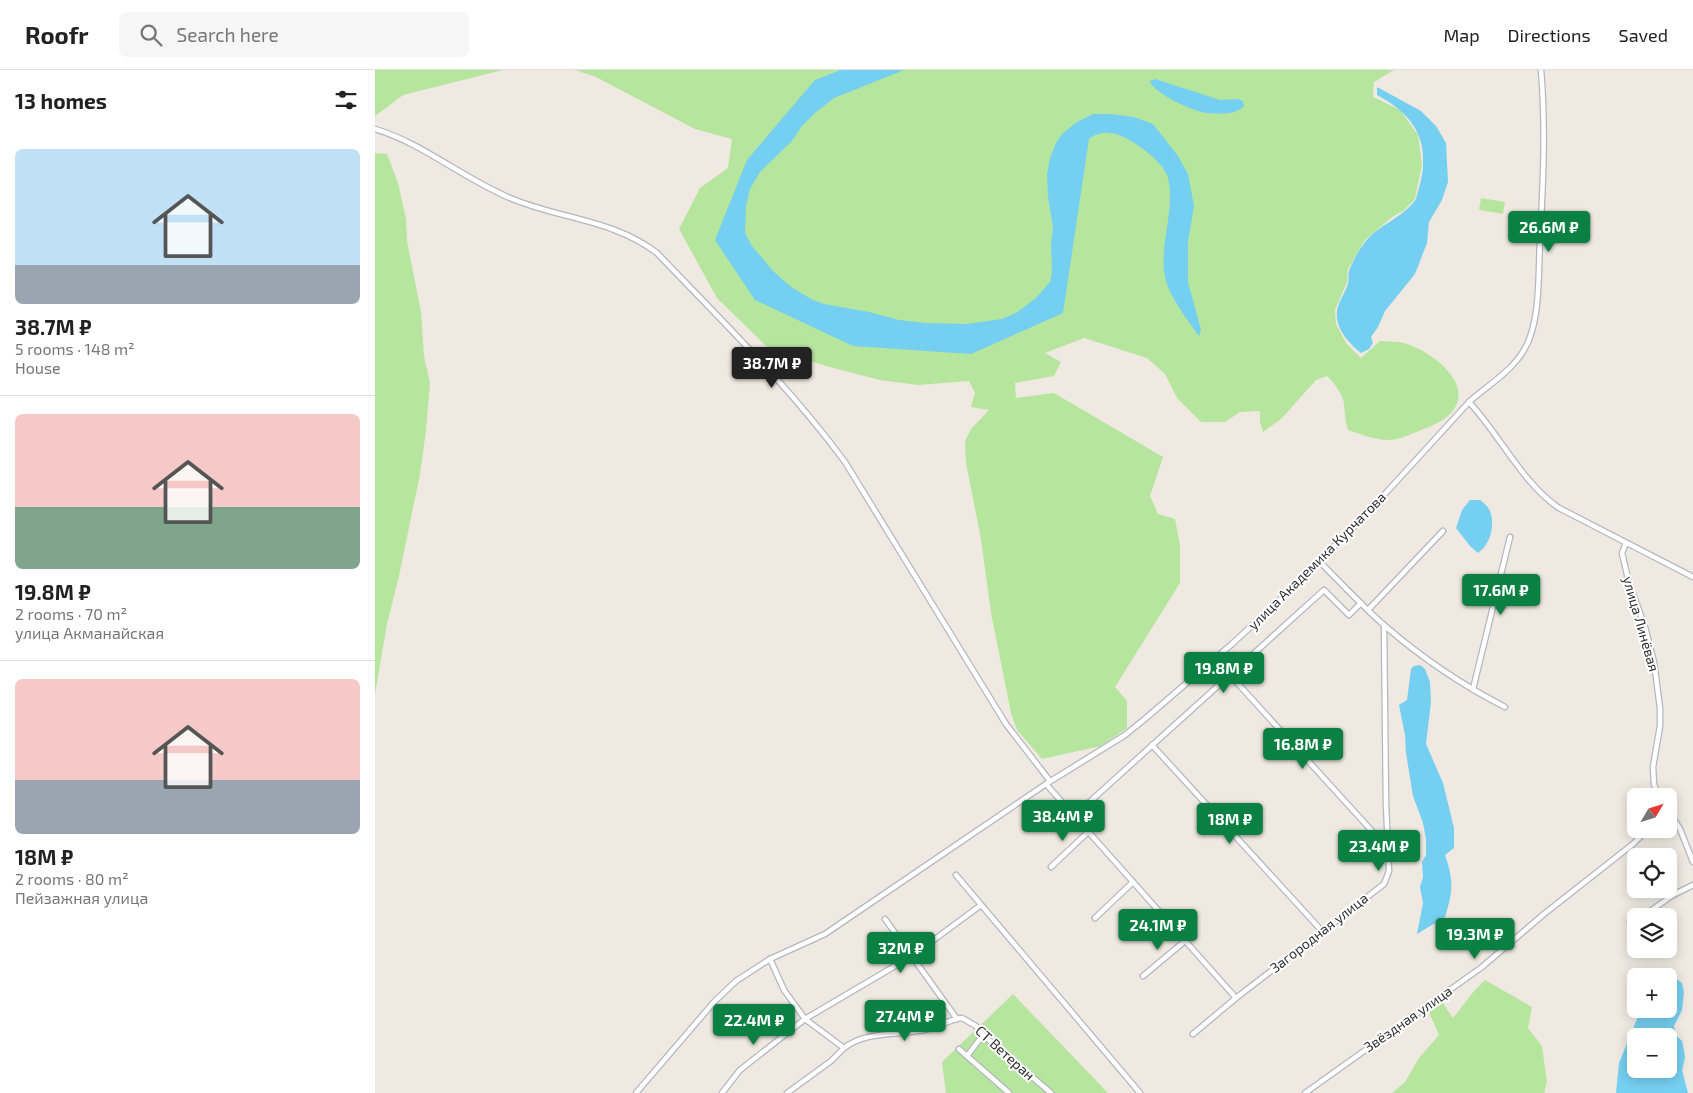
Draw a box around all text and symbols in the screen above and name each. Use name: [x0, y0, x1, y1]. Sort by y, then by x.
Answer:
search box: [119, 12, 469, 57]
text: Roofr: [25, 20, 89, 49]
icon: search: [137, 21, 165, 49]
text: Search here: [177, 23, 279, 46]
text: Map: [1443, 24, 1480, 46]
text: Directions: [1508, 24, 1591, 46]
text: Saved: [1619, 24, 1668, 46]
icon: filters: [332, 86, 360, 114]
text: 13 homes: [15, 88, 107, 113]
icon: home: [143, 181, 233, 271]
pin: 26.6M ₽: [1503, 210, 1595, 253]
text: 26.6M ₽: [1519, 217, 1579, 236]
text: 38.7M ₽: [15, 314, 92, 339]
text: 5 rooms · 148 m²: [15, 339, 135, 358]
pin: 38.7M ₽: [726, 346, 818, 389]
text: 38.7M ₽: [743, 353, 801, 372]
text: House: [15, 358, 61, 377]
icon: home: [143, 447, 233, 537]
street label: улица Академика Курчатова: [1244, 488, 1389, 633]
pin: 17.6M ₽: [1455, 574, 1547, 616]
street label: улица Линёвая: [1620, 574, 1663, 673]
text: 19.8M ₽: [15, 579, 91, 604]
text: 17.6M ₽: [1473, 580, 1529, 599]
text: 2 rooms · 70 m²: [15, 604, 127, 623]
text: улица Акманайская: [15, 623, 164, 642]
pin: 19.8M ₽: [1178, 652, 1270, 694]
text: 19.8M ₽: [1195, 658, 1253, 677]
icon: home: [143, 712, 233, 802]
pin: 16.8M ₽: [1257, 728, 1349, 770]
text: 16.8M ₽: [1274, 734, 1332, 753]
north arrow: [1627, 788, 1677, 838]
map controls: [1627, 788, 1677, 1078]
pin: 38.4M ₽: [1017, 800, 1109, 842]
pin: 18M ₽: [1195, 802, 1265, 845]
text: 38.4M ₽: [1033, 806, 1093, 825]
text: 18M ₽: [1208, 809, 1252, 828]
pin: 23.4M ₽: [1333, 830, 1425, 872]
text: 23.4M ₽: [1349, 836, 1409, 855]
text: 18M ₽: [15, 844, 73, 869]
button: locate: [1627, 848, 1677, 898]
text: 2 rooms · 80 m²: [15, 869, 129, 888]
text: Пейзажная улица: [15, 888, 148, 907]
street label: Загородная улица: [1266, 889, 1371, 976]
pin: 24.1M ₽: [1112, 908, 1204, 951]
button: layers: [1627, 908, 1677, 958]
text: 24.1M ₽: [1129, 915, 1187, 934]
pin: 19.3M ₽: [1429, 918, 1521, 960]
text: 19.3M ₽: [1447, 924, 1503, 943]
pin: 32M ₽: [866, 932, 936, 974]
text: 32M ₽: [878, 938, 924, 957]
button: +: [1627, 968, 1677, 1018]
street label: Звёздная улица: [1360, 982, 1455, 1055]
pin: 27.4M ₽: [859, 1000, 951, 1042]
pin: 22.4M ₽: [708, 1004, 800, 1046]
text: 27.4M ₽: [876, 1006, 934, 1025]
text: 22.4M ₽: [724, 1010, 784, 1029]
street label: СТ Ветеран: [972, 1022, 1038, 1084]
button: −: [1627, 1028, 1677, 1078]

